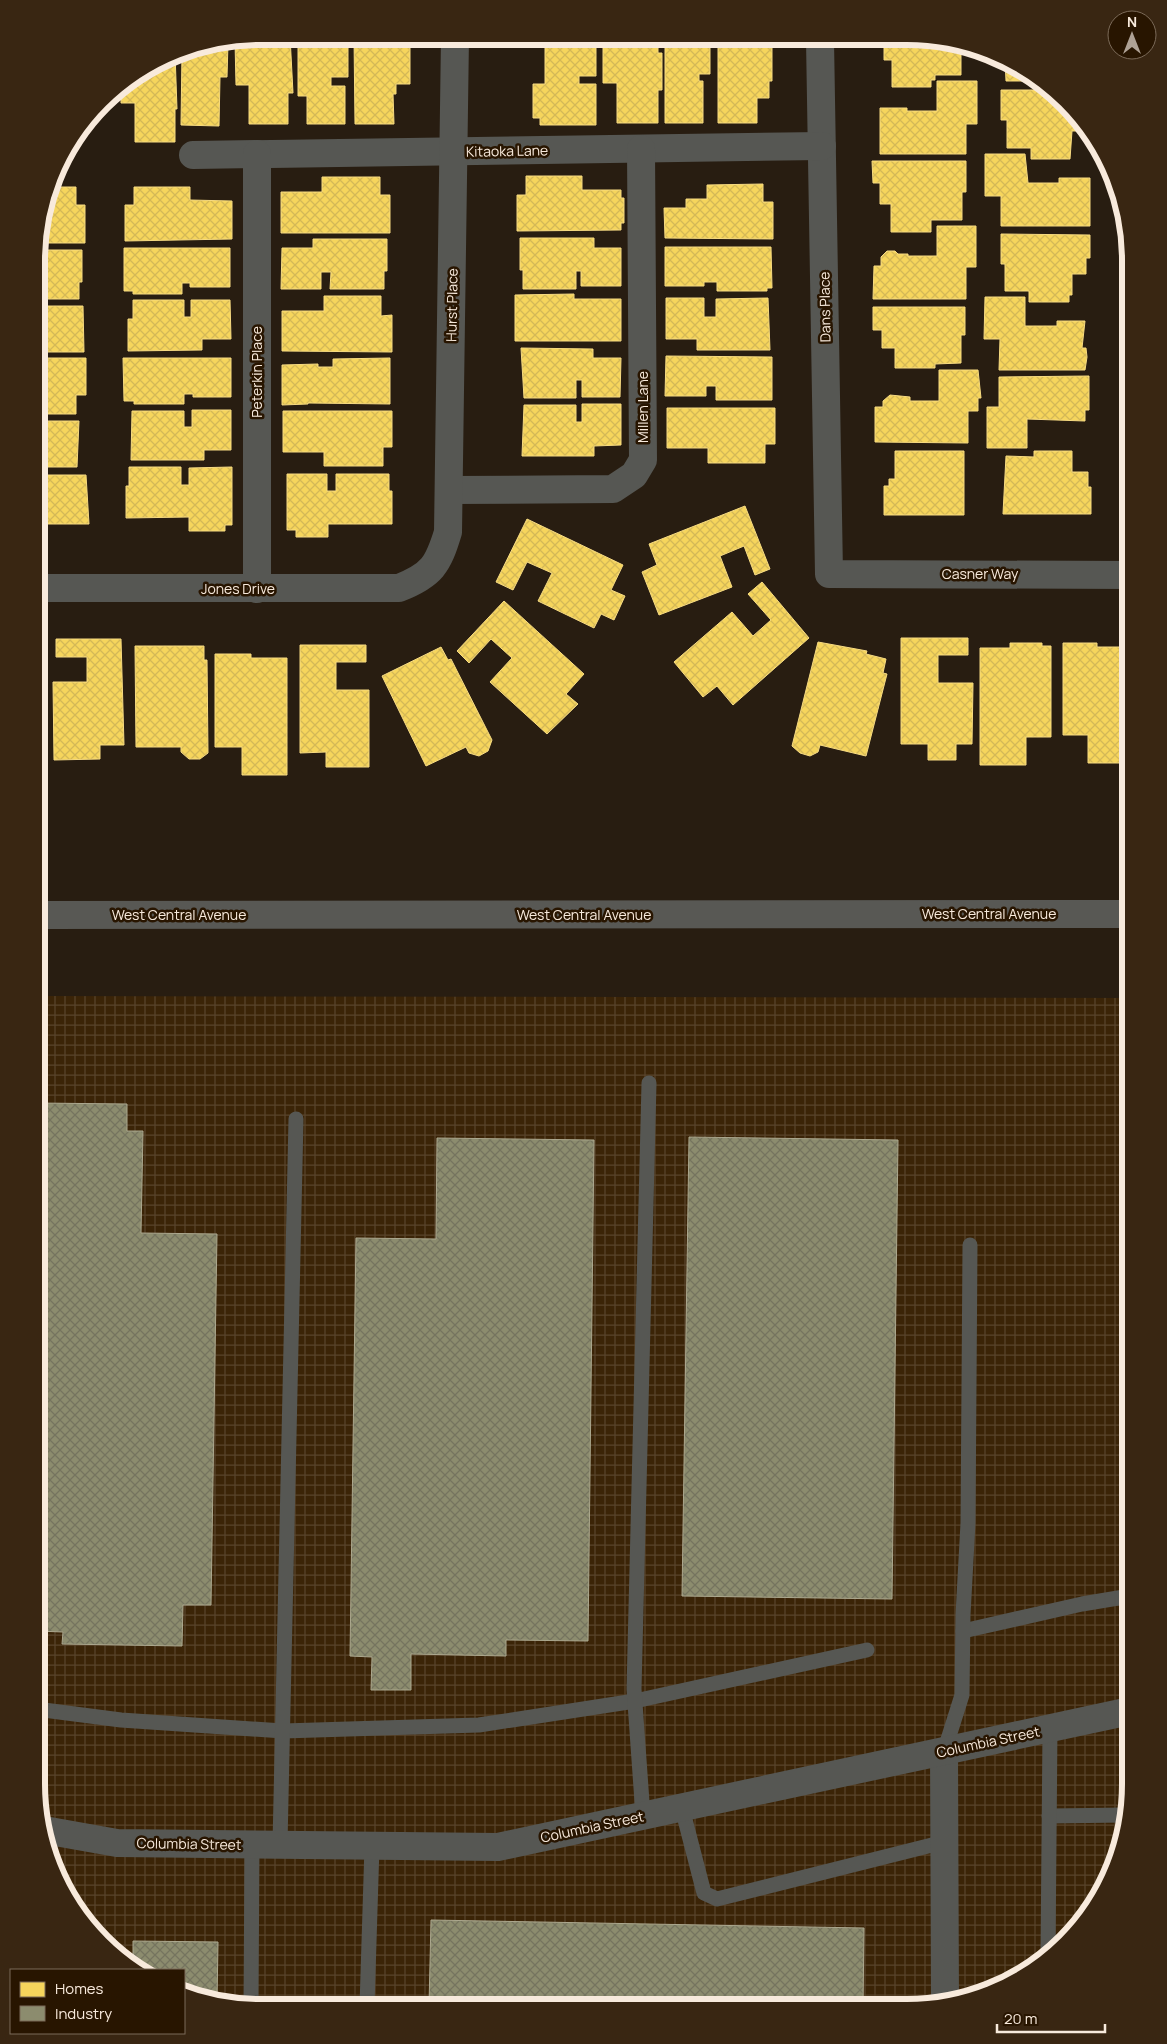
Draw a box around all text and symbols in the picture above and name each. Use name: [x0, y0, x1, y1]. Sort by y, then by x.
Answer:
north arrow: [1107, 10, 1157, 60]
text: N: [1127, 12, 1137, 31]
street label: Kitaoka Lane: [466, 140, 548, 161]
street label: Hurst Place: [441, 268, 462, 342]
street label: Dans Place: [814, 271, 835, 343]
street label: Peterkin Place: [247, 326, 266, 418]
street label: Millen Lane: [633, 371, 652, 443]
street label: Casner Way: [942, 564, 1019, 583]
street label: Jones Drive: [201, 579, 275, 598]
street label: West Central Avenue: [922, 904, 1056, 923]
street label: West Central Avenue: [112, 905, 246, 924]
street label: West Central Avenue: [517, 905, 651, 924]
street label: Columbia Street: [935, 1721, 1042, 1762]
street label: Columbia Street: [539, 1806, 646, 1847]
street label: Columbia Street: [136, 1833, 242, 1854]
legend: [10, 1969, 185, 2034]
text: Homes: [55, 1978, 104, 1999]
scale bar: [997, 2002, 1104, 2034]
text: Industry: [55, 2003, 112, 2024]
text: 20 m: [1004, 2008, 1037, 2029]

